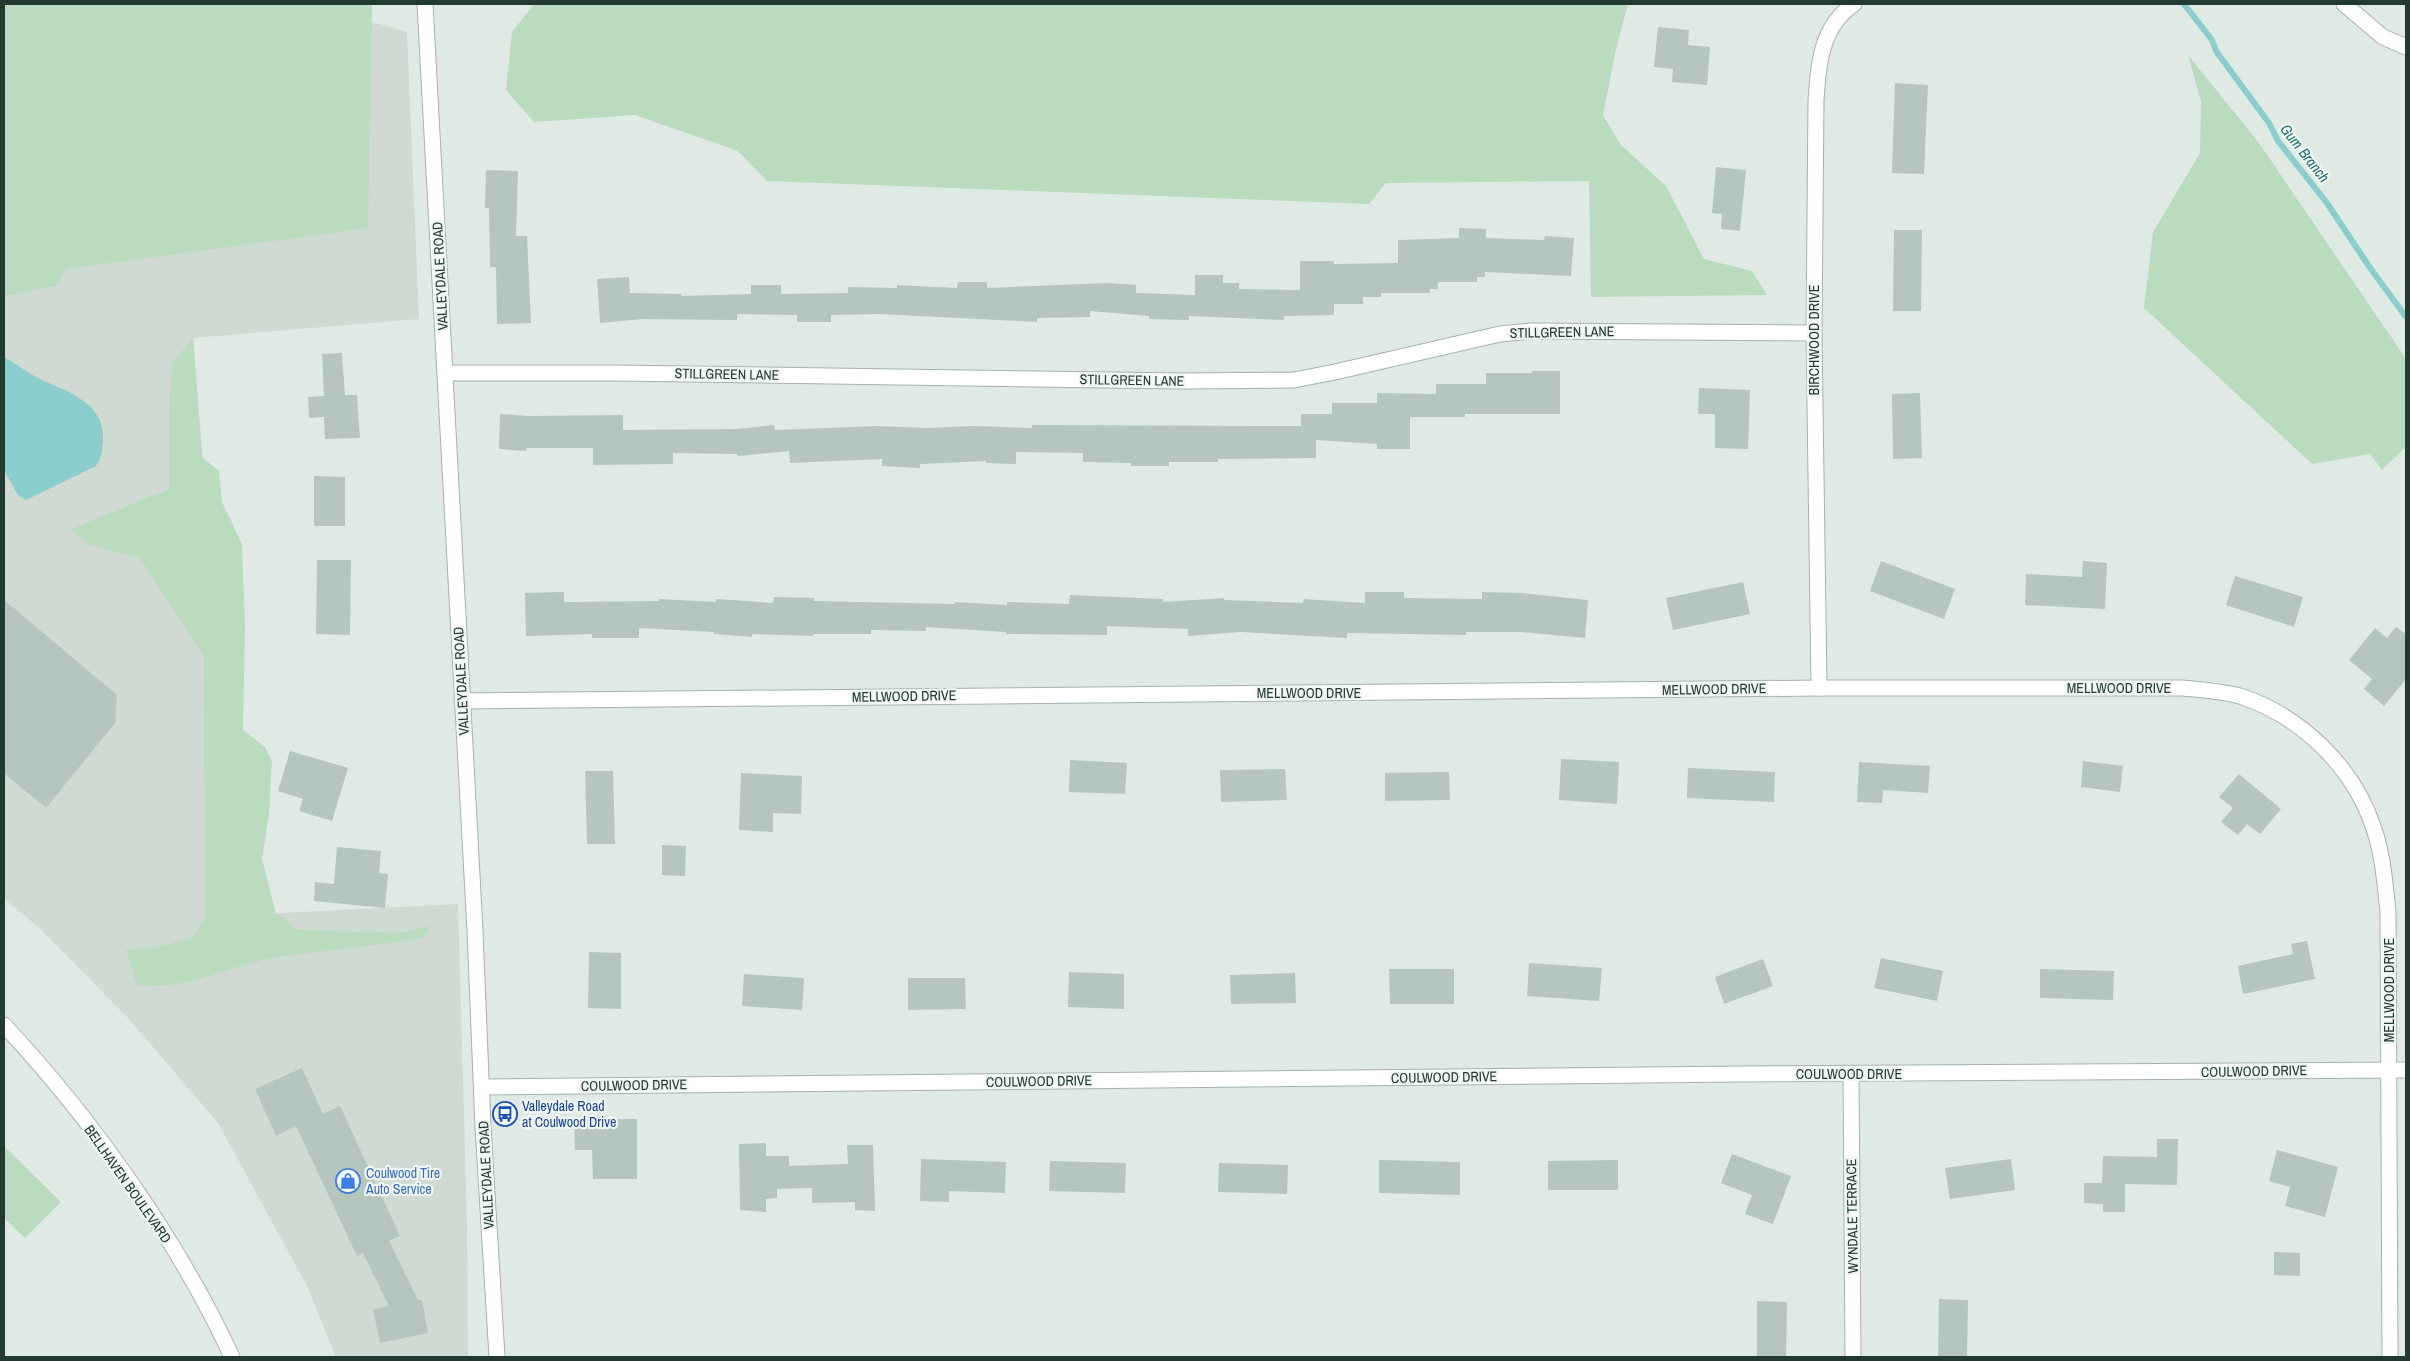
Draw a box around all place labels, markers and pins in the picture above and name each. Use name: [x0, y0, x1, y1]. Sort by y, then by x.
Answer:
place label: Valleydale Road at Coulwood Drive: [522, 1097, 616, 1131]
bus stop icon: Valleydale Road at Coulwood Drive: [492, 1101, 518, 1127]
place label: Coulwood Tire Auto Service: [365, 1164, 440, 1198]
shop icon: Coulwood Tire Auto Service: [335, 1168, 361, 1194]

